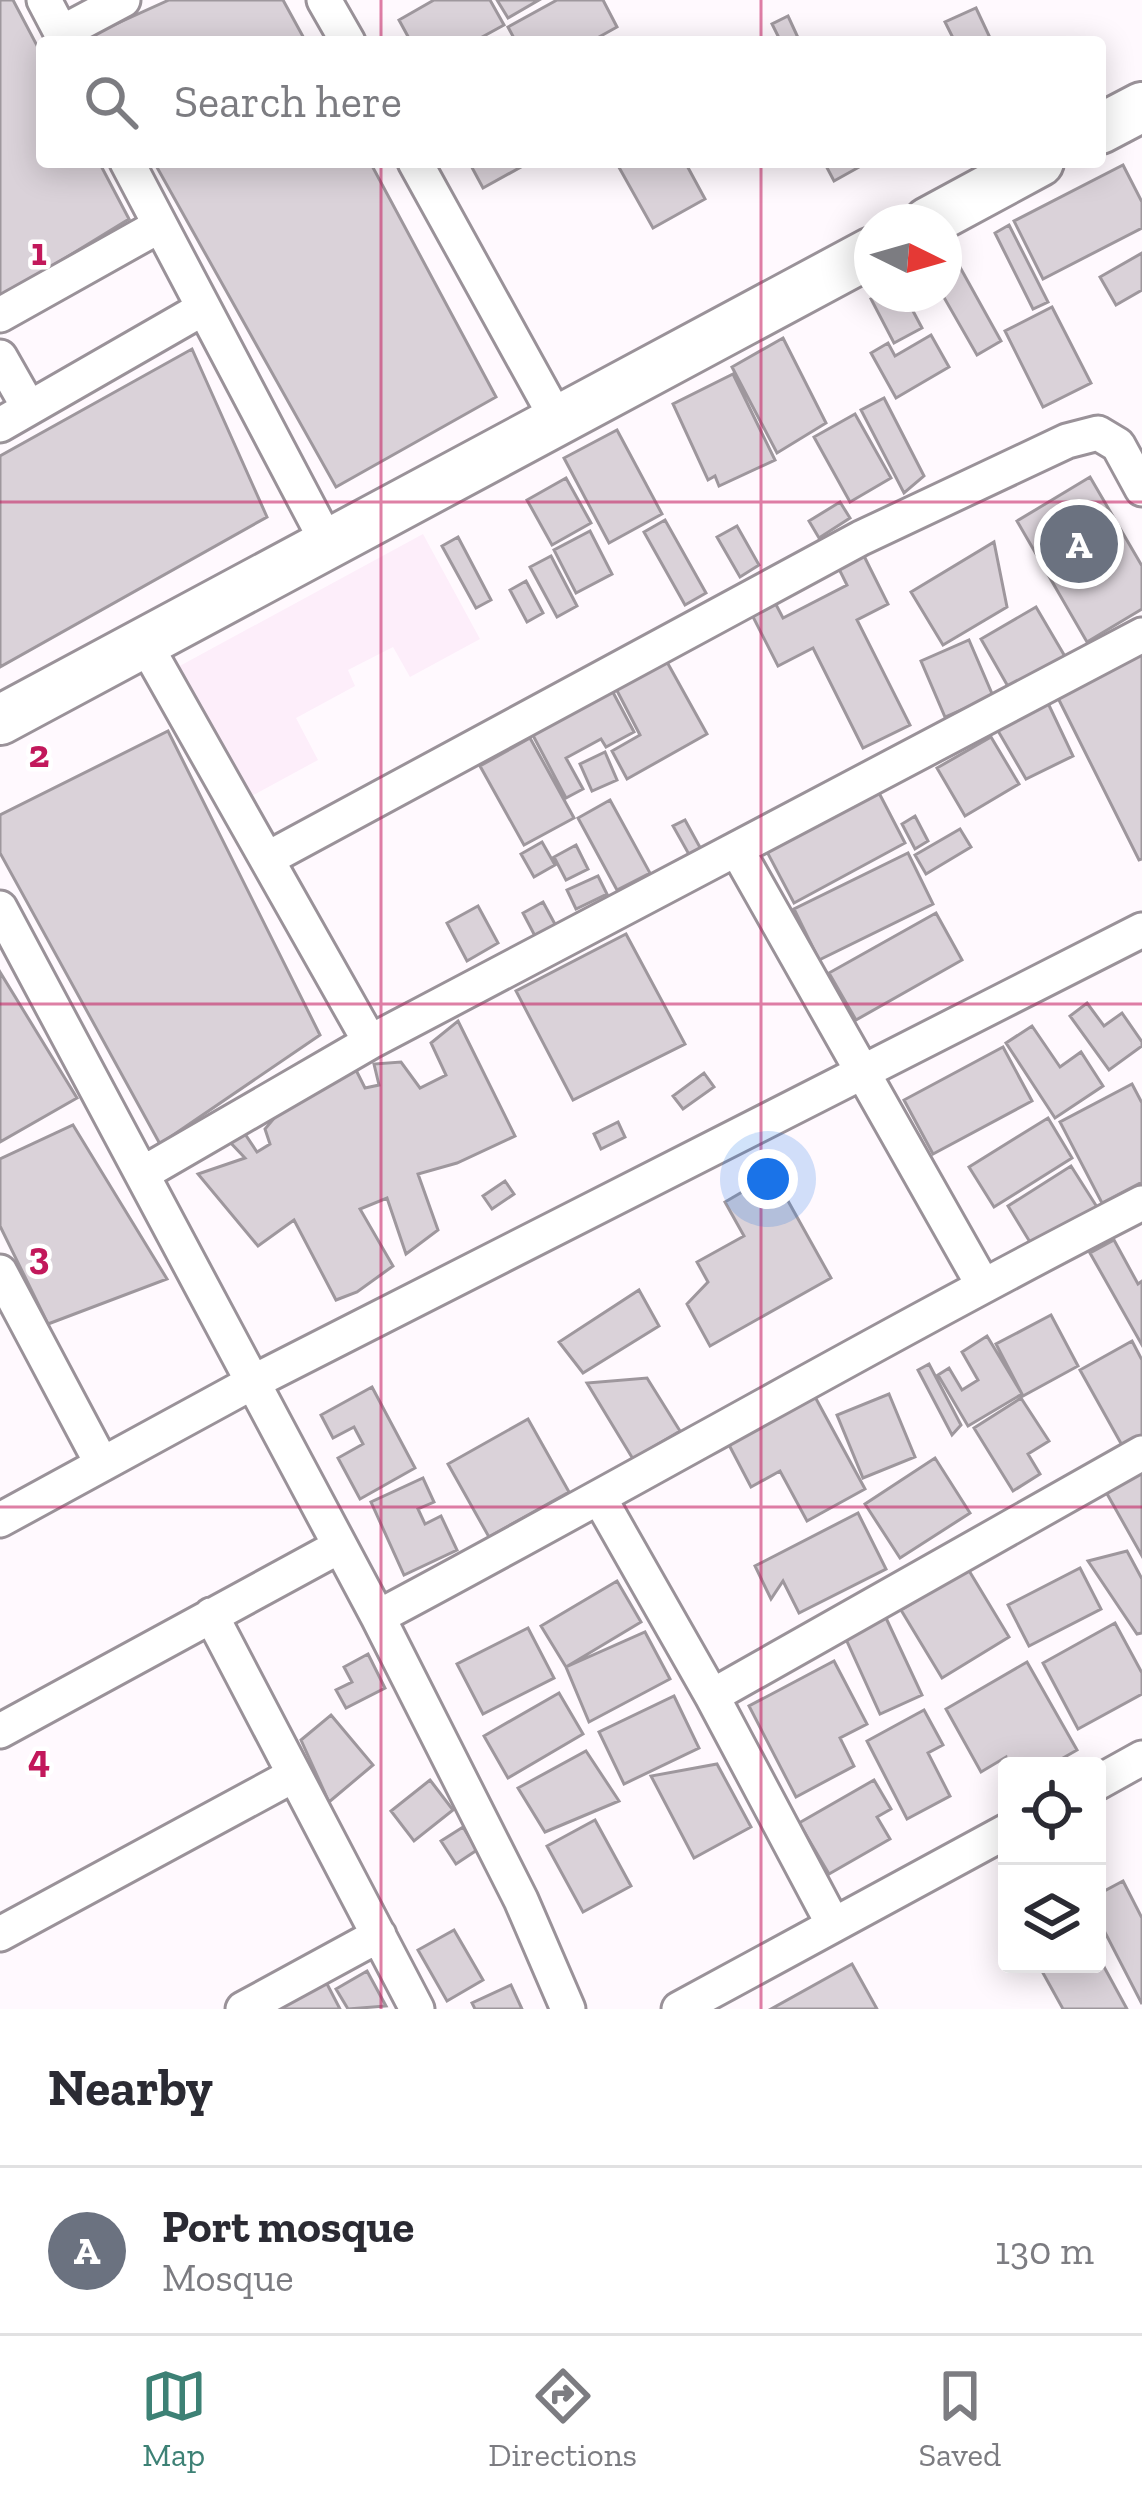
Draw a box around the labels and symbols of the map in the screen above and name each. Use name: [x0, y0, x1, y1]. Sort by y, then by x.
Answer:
north arrow: [854, 204, 962, 312]
text: 1: [31, 228, 47, 275]
pin: A: [1040, 499, 1118, 589]
text: 2: [29, 730, 50, 777]
your location: [738, 1149, 798, 1209]
text: 3: [29, 1232, 49, 1279]
text: 4: [28, 1735, 50, 1782]

